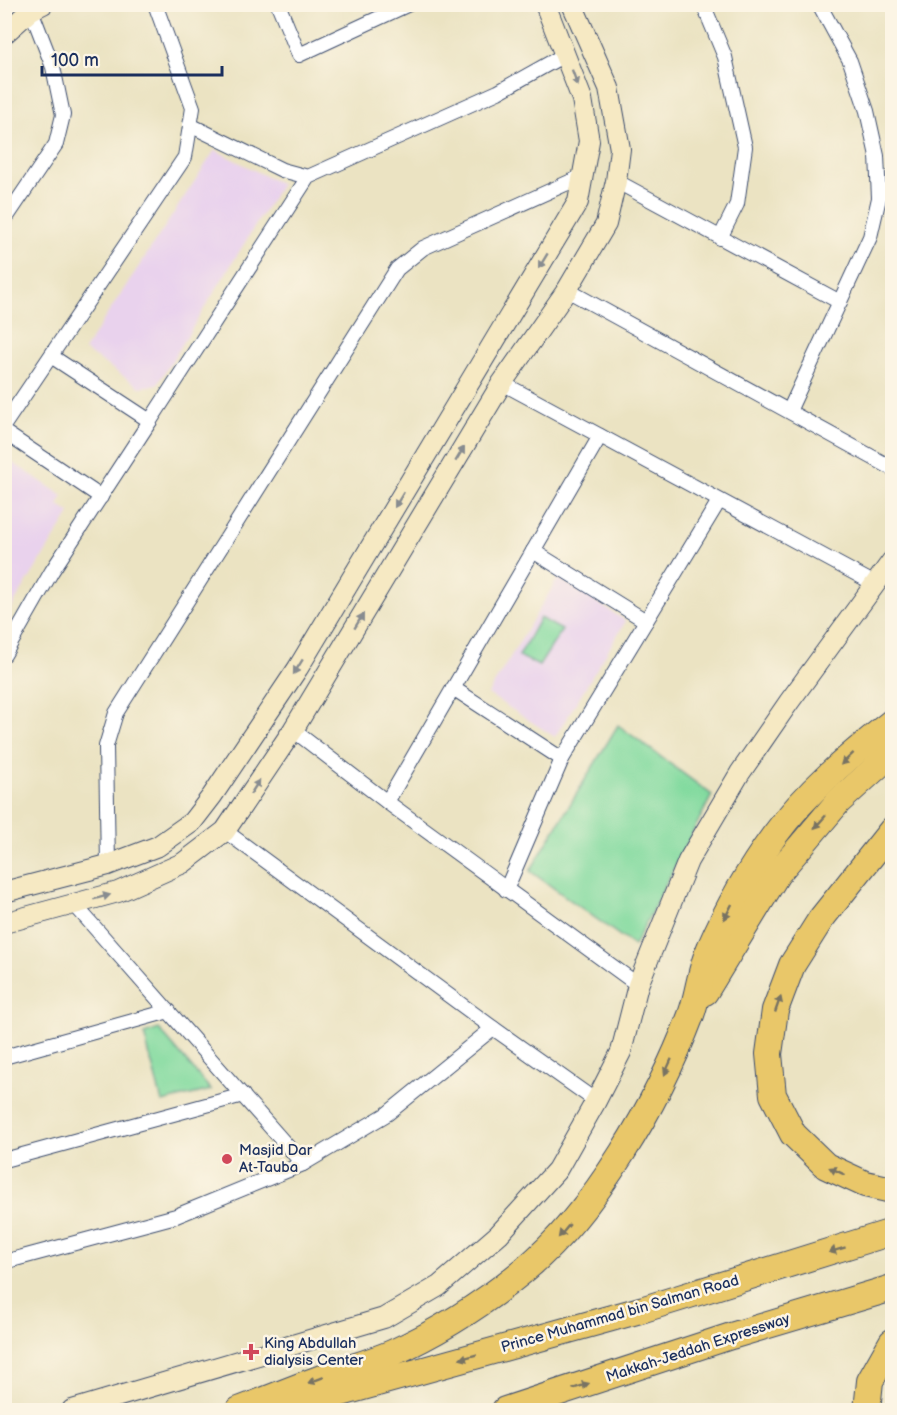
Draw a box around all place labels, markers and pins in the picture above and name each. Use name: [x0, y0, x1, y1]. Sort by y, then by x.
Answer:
place label: Masjid Dar At-Tauba: [239, 1141, 313, 1177]
marker: Masjid Dar At-Tauba: [220, 1152, 234, 1166]
place label: King Abdullah dialysis Center: [264, 1334, 364, 1370]
marker: King Abdullah dialysis Center: [242, 1343, 260, 1361]

